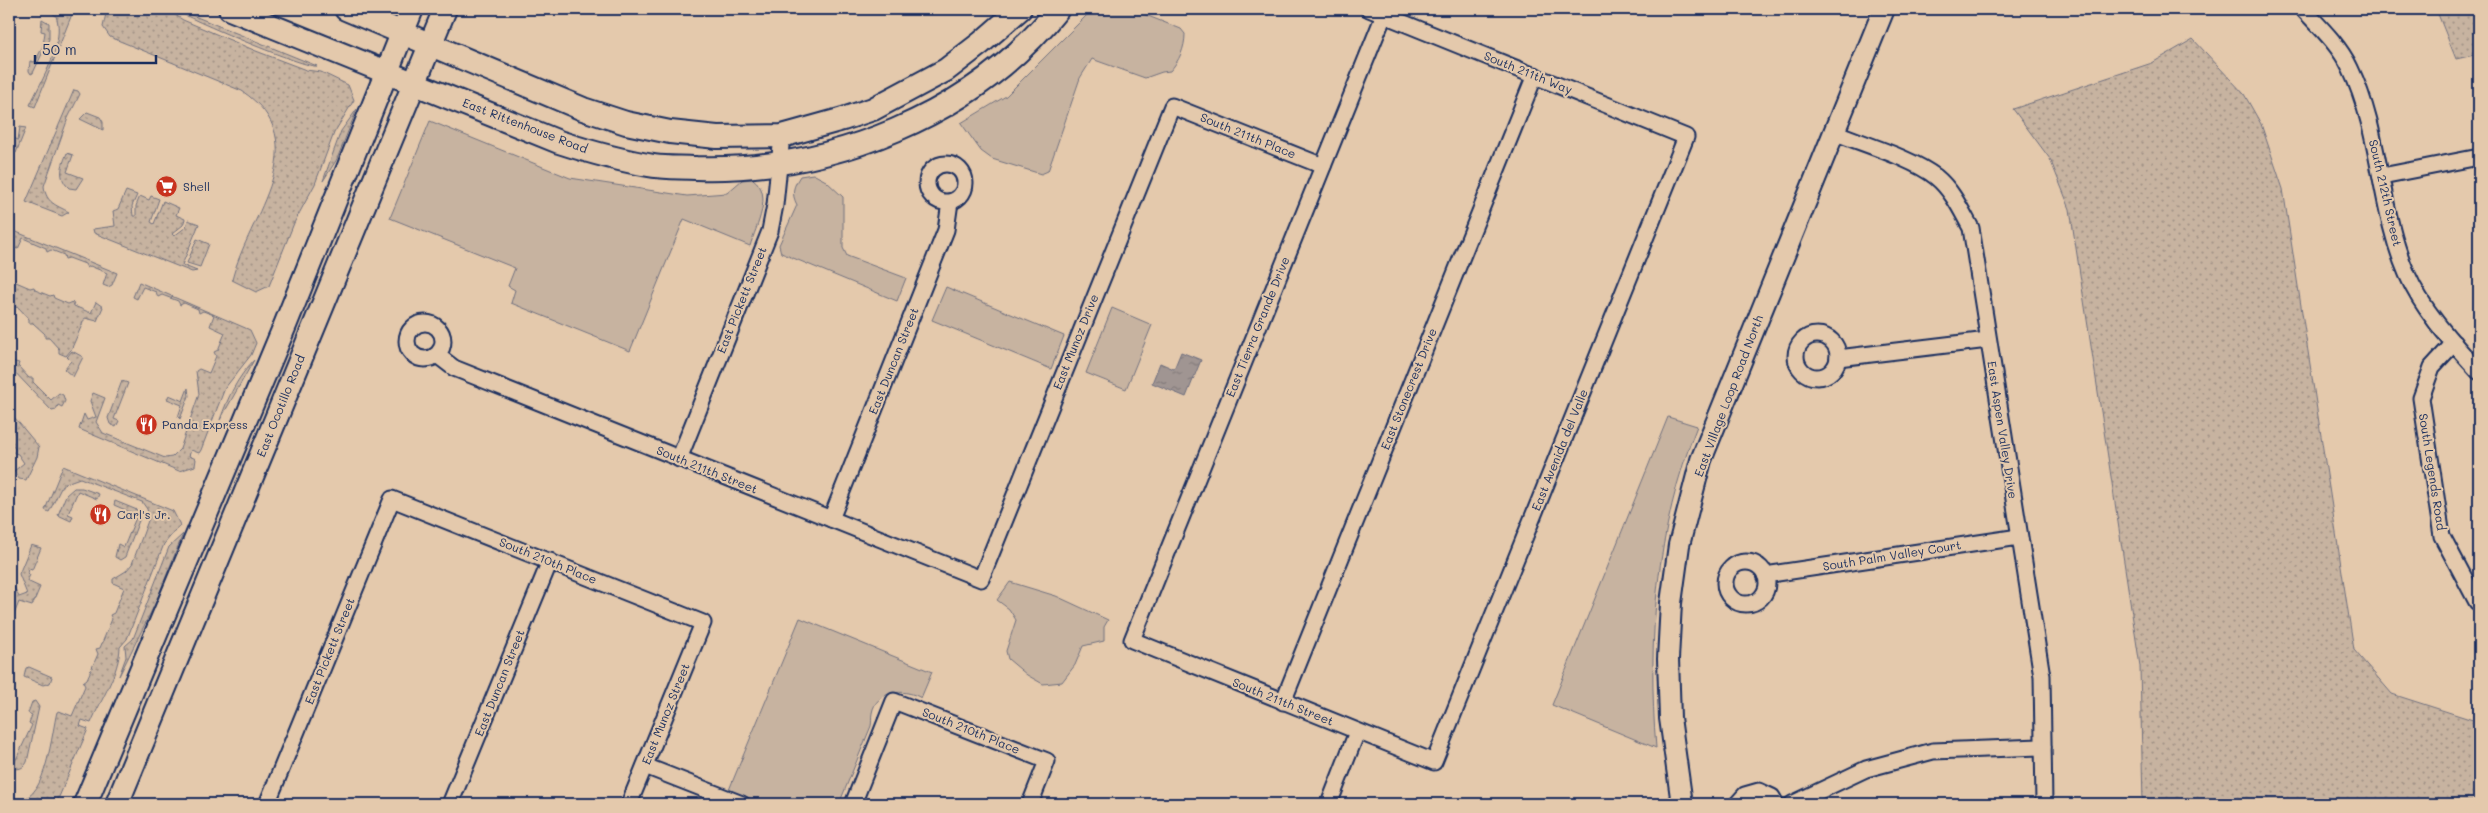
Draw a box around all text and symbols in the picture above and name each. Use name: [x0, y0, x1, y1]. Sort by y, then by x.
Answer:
scale bar: [35, 32, 156, 64]
text: 50 m: [42, 39, 77, 59]
street label: South 211th Way: [1482, 47, 1575, 97]
street label: East Rittenhouse Road: [461, 94, 591, 156]
street label: South 211th Place: [1198, 109, 1299, 162]
street label: South 212th Street: [2366, 138, 2406, 248]
supermarket icon: Shell: [155, 175, 179, 199]
place label: Shell: [183, 178, 210, 194]
street label: East Pickett Street: [712, 244, 770, 355]
street label: East Tierra Grande Drive: [1222, 254, 1293, 399]
street label: East Munoz Drive: [1049, 292, 1101, 392]
street label: East Duncan Street: [864, 305, 922, 416]
street label: East Village Loop Road North: [1690, 312, 1766, 479]
street label: East Stonecrest Drive: [1376, 325, 1440, 452]
street label: East Ocotillo Road: [252, 352, 308, 459]
street label: East Aspen Valley Drive: [1984, 360, 2022, 500]
street label: East Avenida del Valle: [1527, 386, 1591, 513]
street label: South Legends Road: [2416, 412, 2450, 532]
restaurant icon: Panda Express: [134, 413, 158, 437]
place label: Panda Express: [162, 416, 248, 432]
street label: South 211th Street: [654, 441, 760, 497]
restaurant icon: Carl's Jr.: [89, 503, 113, 527]
place label: Carl's Jr.: [117, 506, 171, 522]
street label: South 210th Place: [497, 533, 600, 587]
street label: South Palm Valley Court: [1822, 536, 1962, 574]
street label: East Pickett Street: [300, 595, 358, 706]
street label: East Duncan Street: [470, 627, 528, 738]
street label: East Munoz Street: [637, 661, 693, 767]
street label: South 211th Street: [1230, 673, 1336, 729]
street label: South 210th Place: [920, 703, 1023, 757]

